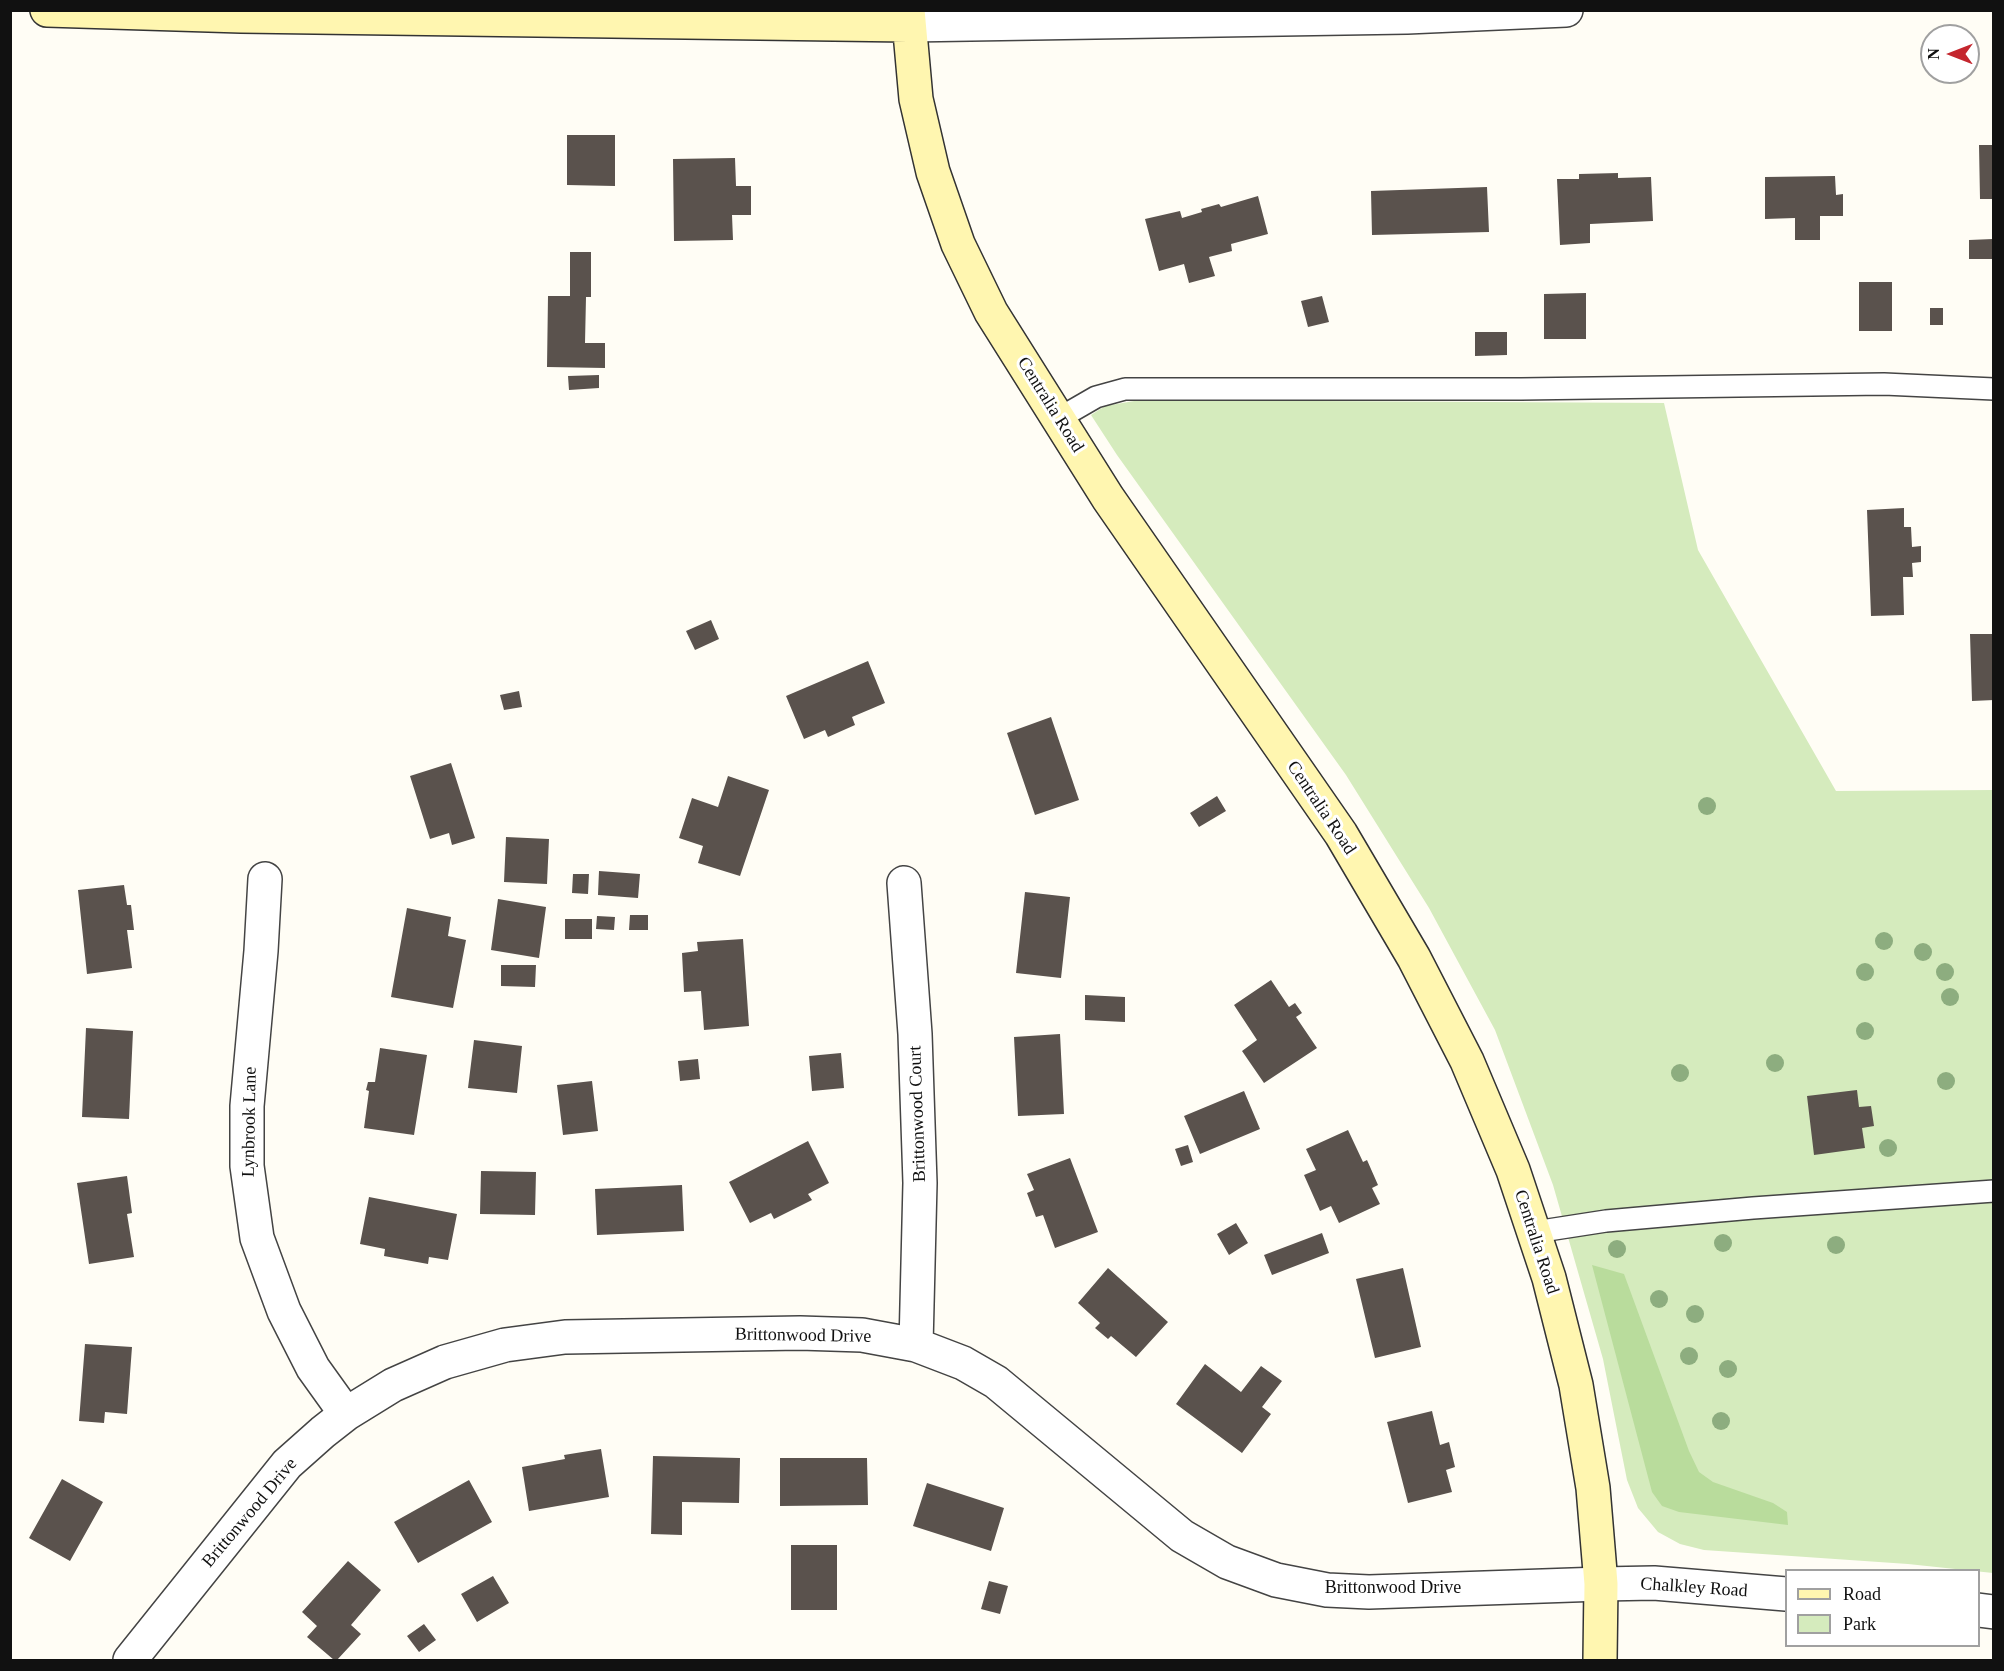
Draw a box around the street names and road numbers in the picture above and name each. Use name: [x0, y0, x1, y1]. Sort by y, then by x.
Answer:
street label: Centralia Road: [1012, 353, 1088, 457]
street label: Centralia Road: [1282, 757, 1360, 859]
street label: Brittonwood Court: [905, 1045, 931, 1183]
street label: Lynbrook Lane: [238, 1067, 262, 1177]
street label: Centralia Road: [1509, 1187, 1563, 1297]
street label: Brittonwood Drive: [735, 1324, 871, 1348]
street label: Brittonwood Drive: [198, 1454, 302, 1572]
street label: Chalkley Road: [1640, 1573, 1748, 1603]
street label: Brittonwood Drive: [1325, 1577, 1461, 1599]

